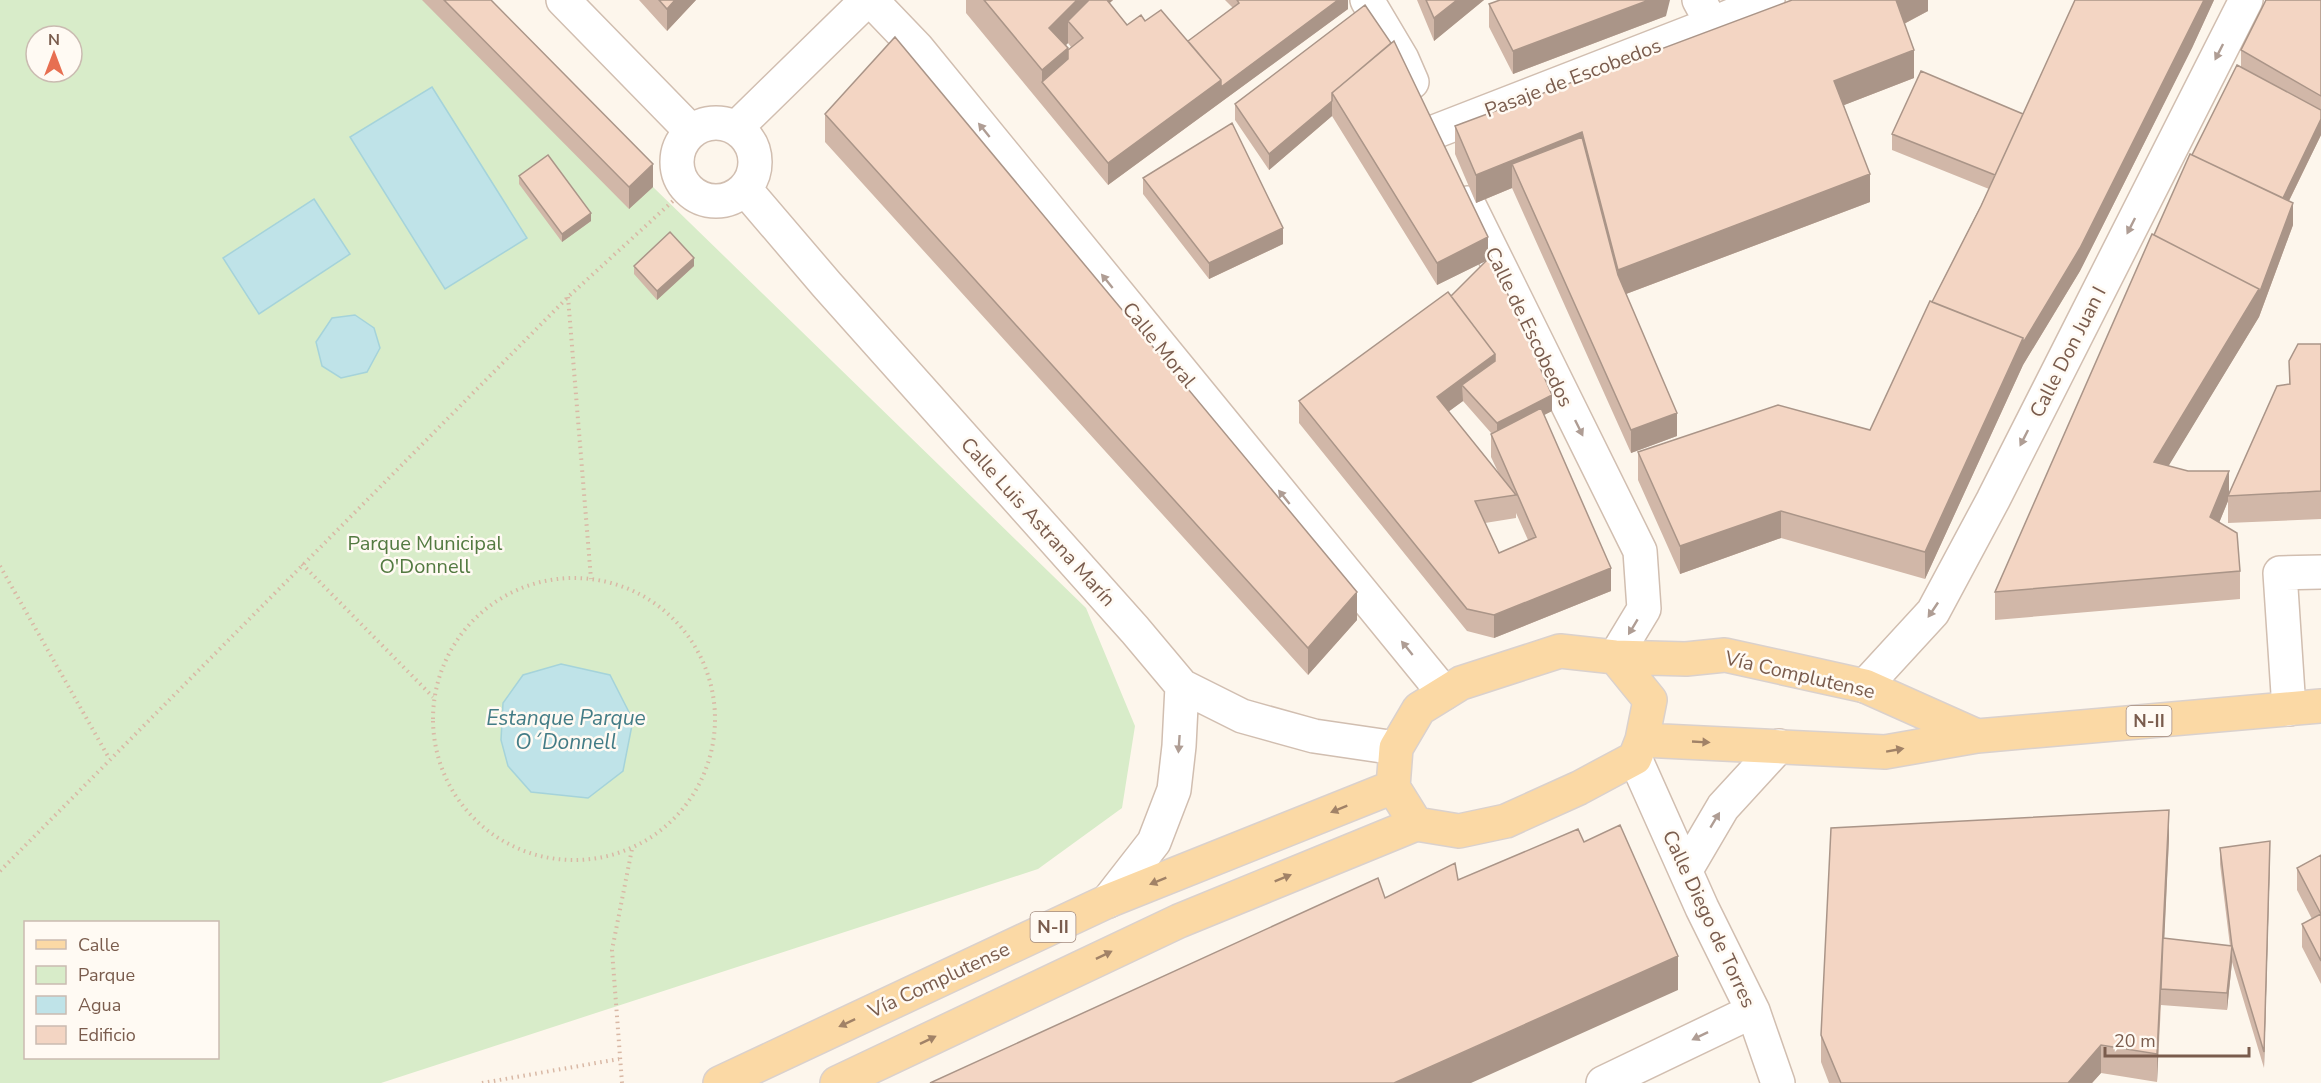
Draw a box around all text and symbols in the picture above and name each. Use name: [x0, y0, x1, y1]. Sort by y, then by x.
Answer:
north arrow: [24, 24, 84, 84]
text: N: [48, 29, 60, 51]
street label: Pasaje de Escobedos: [1481, 32, 1665, 124]
one-way arrow: [2215, 44, 2224, 61]
one-way arrow: [977, 122, 990, 138]
one-way arrow: [2127, 218, 2136, 235]
street label: Calle de Escobedos: [1479, 243, 1579, 411]
one-way arrow: [1101, 274, 1114, 289]
street label: Calle Don Juan I: [2023, 282, 2113, 422]
street label: Calle Moral: [1116, 296, 1202, 394]
one-way arrow: [1575, 420, 1584, 437]
one-way arrow: [2020, 429, 2029, 446]
street label: Calle Luis Astrana Marín: [955, 432, 1121, 612]
one-way arrow: [1277, 489, 1290, 505]
park label: Parque Municipal O'Donnell: [348, 530, 503, 580]
one-way arrow: [1928, 602, 1939, 618]
one-way arrow: [1628, 619, 1639, 635]
one-way arrow: [1401, 641, 1414, 656]
street label: Vía Complutense: [1721, 644, 1878, 705]
water label: Estanque Parque O´Donnell: [486, 704, 646, 756]
road number: N-II: [2126, 706, 2172, 736]
one-way arrow: [1174, 735, 1184, 754]
one-way arrow: [1691, 738, 1710, 747]
one-way arrow: [1886, 745, 1905, 754]
one-way arrow: [1330, 804, 1348, 814]
one-way arrow: [1710, 812, 1721, 828]
street label: Calle Diego de Torres: [1656, 826, 1762, 1012]
one-way arrow: [1274, 873, 1292, 882]
one-way arrow: [1149, 877, 1167, 886]
road number: N-II: [1030, 912, 1076, 942]
legend: [24, 921, 219, 1059]
text: Calle: [78, 933, 120, 957]
street label: Vía Complutense: [863, 935, 1014, 1025]
one-way arrow: [1095, 951, 1112, 960]
text: Parque: [78, 963, 135, 987]
text: Agua: [78, 993, 121, 1017]
one-way arrow: [838, 1019, 856, 1029]
scale bar: [2105, 1020, 2249, 1058]
text: Edificio: [78, 1023, 136, 1047]
text: 20 m: [2114, 1029, 2156, 1053]
one-way arrow: [1692, 1032, 1709, 1041]
one-way arrow: [920, 1035, 937, 1044]

